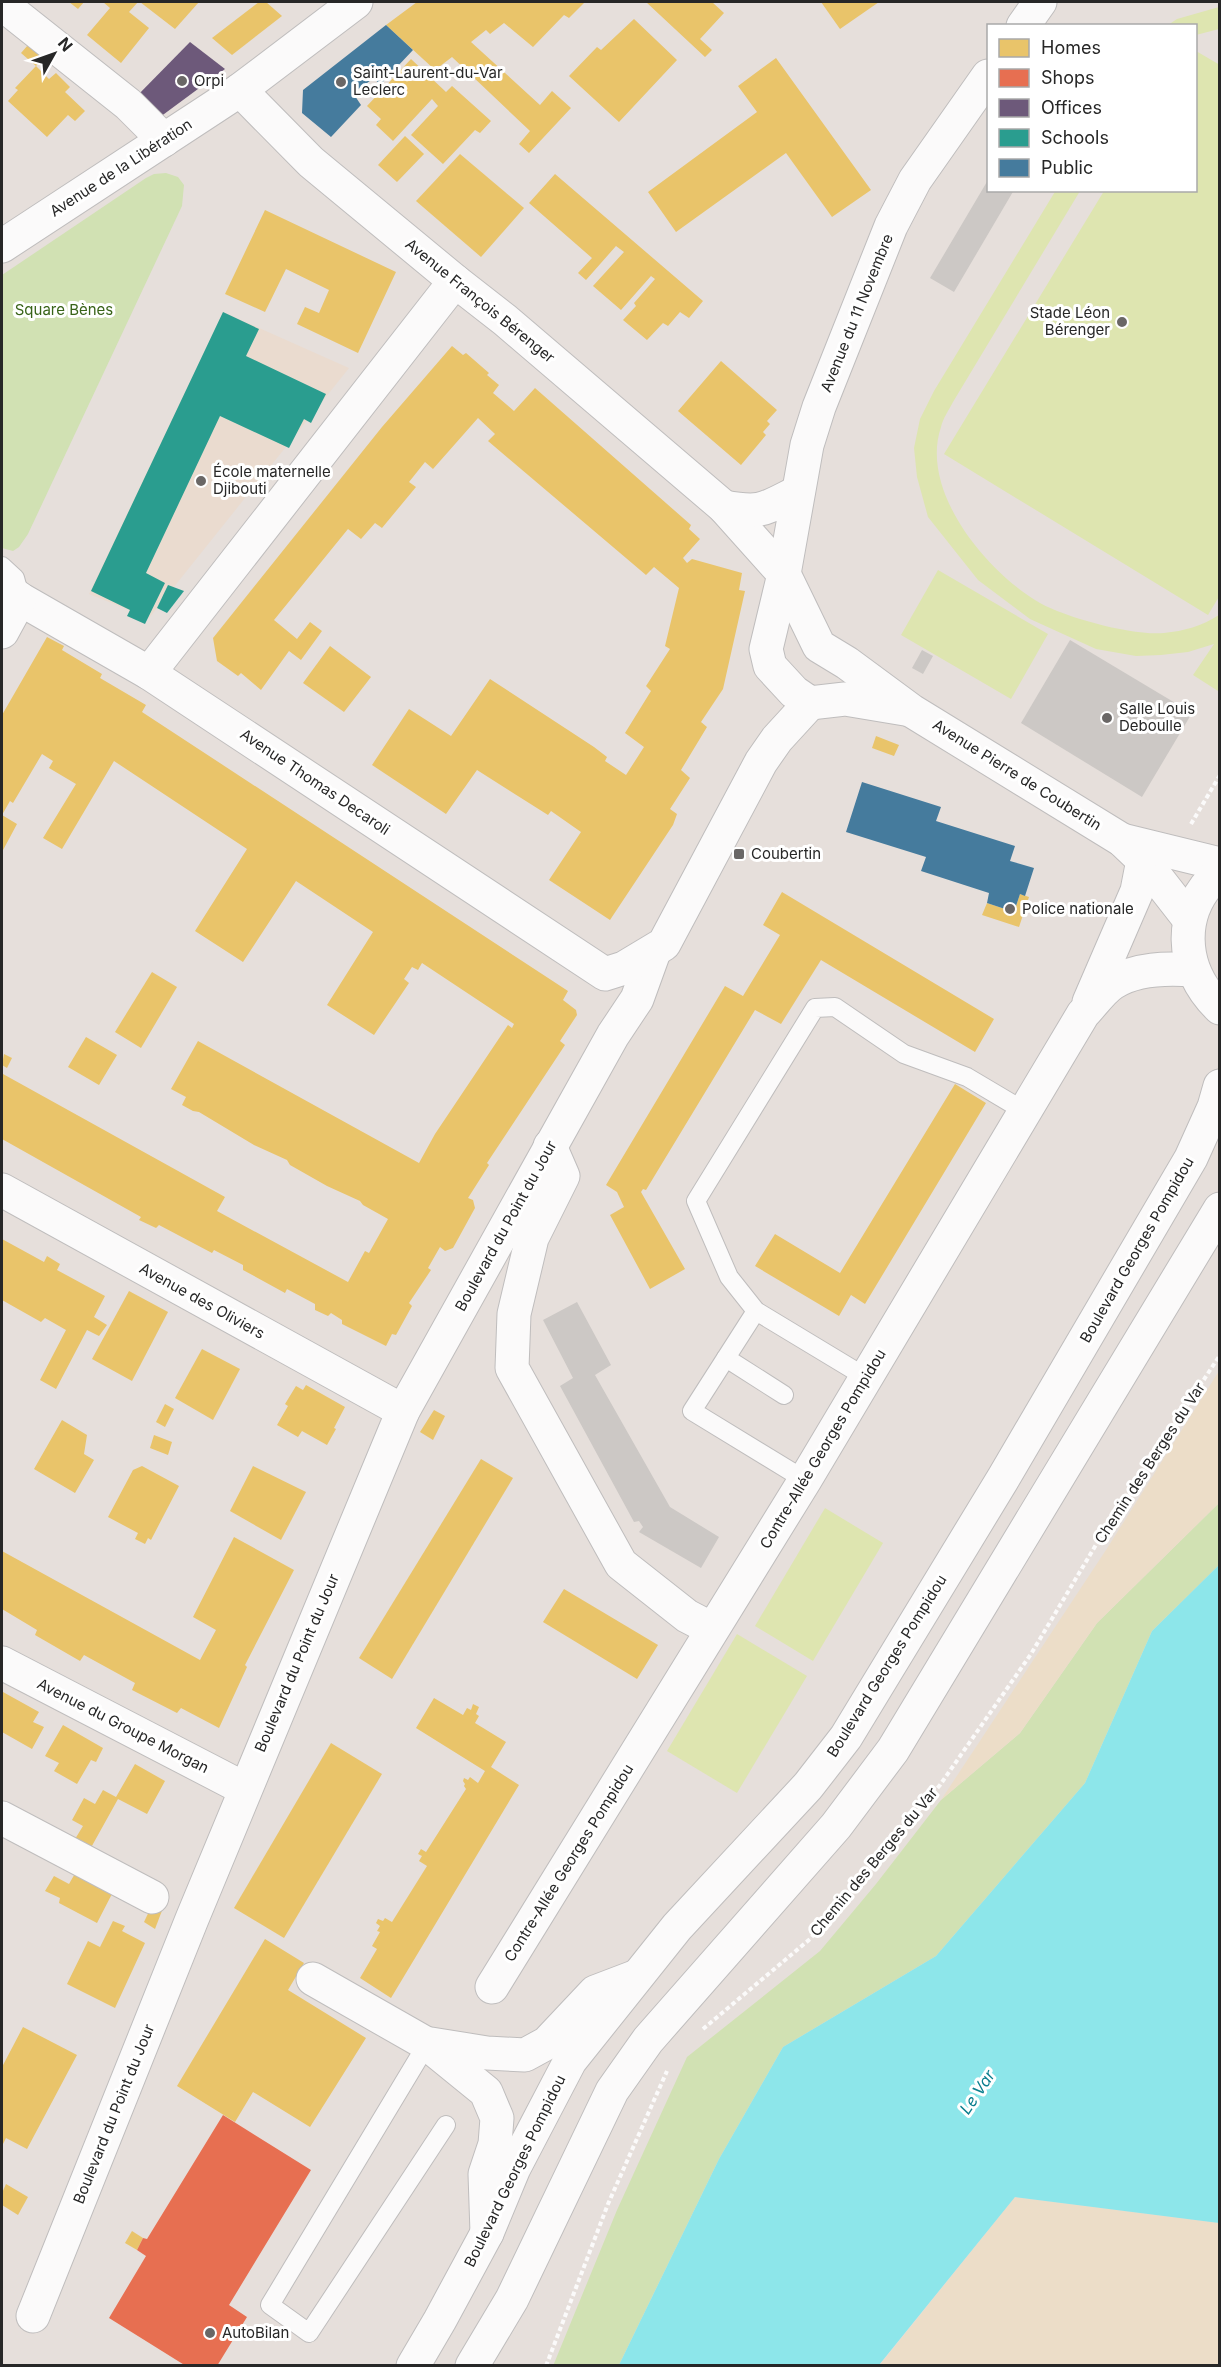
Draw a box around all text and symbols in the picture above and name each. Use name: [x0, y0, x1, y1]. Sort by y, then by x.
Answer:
north arrow: [24, 24, 84, 84]
legend: [987, 24, 1197, 192]
text: N: [54, 33, 77, 55]
text: Homes: [1041, 37, 1101, 58]
place label: Saint-Laurent-du-Var Leclerc: [353, 63, 503, 99]
text: Shops: [1041, 67, 1095, 88]
place label: Orpi: [194, 71, 224, 90]
marker: Orpi: [175, 74, 189, 88]
marker: Saint-Laurent-du-Var Leclerc: [334, 75, 348, 89]
text: Offices: [1041, 97, 1102, 118]
street label: Avenue de la Libération: [46, 114, 195, 221]
text: Schools: [1041, 127, 1109, 148]
text: Public: [1041, 157, 1093, 178]
street label: Avenue du 11 Novembre: [816, 231, 897, 395]
street label: Avenue François Bérenger: [402, 234, 559, 367]
park label: Square Bènes: [15, 300, 113, 319]
place label: Stade Léon Bérenger: [1030, 303, 1110, 339]
marker: Stade Léon Bérenger: [1115, 315, 1129, 329]
place label: École maternelle Djibouti: [213, 462, 331, 498]
marker: École maternelle Djibouti: [194, 474, 208, 488]
place label: Salle Louis Deboulle: [1119, 699, 1195, 735]
marker: Salle Louis Deboulle: [1100, 711, 1114, 725]
street label: Avenue Pierre de Coubertin: [929, 715, 1105, 834]
street label: Avenue Thomas Decaroli: [237, 724, 394, 839]
place label: Coubertin: [751, 844, 821, 863]
marker: Coubertin: [732, 847, 746, 861]
place label: Police nationale: [1022, 899, 1134, 918]
marker: Police nationale: [1003, 902, 1017, 916]
street label: Boulevard du Point du Jour: [451, 1137, 561, 1314]
street label: Boulevard Georges Pompidou: [1076, 1154, 1198, 1346]
street label: Avenue des Oliviers: [136, 1258, 268, 1343]
street label: Contre-Allée Georges Pompidou: [755, 1345, 890, 1552]
street label: Chemin des Berges du Var: [1090, 1378, 1209, 1547]
street label: Boulevard du Point du Jour: [250, 1570, 343, 1755]
street label: Boulevard Georges Pompidou: [823, 1571, 951, 1760]
street label: Avenue du Groupe Morgan: [34, 1674, 212, 1777]
street label: Contre-Allée Georges Pompidou: [500, 1760, 637, 1965]
street label: Chemin des Berges du Var: [806, 1783, 942, 1940]
street label: Boulevard du Point du Jour: [69, 2021, 158, 2206]
water label: Le Var: [955, 2065, 999, 2118]
street label: Boulevard Georges Pompidou: [460, 2072, 569, 2270]
place label: AutoBilan: [222, 2323, 289, 2342]
marker: AutoBilan: [203, 2326, 217, 2340]

